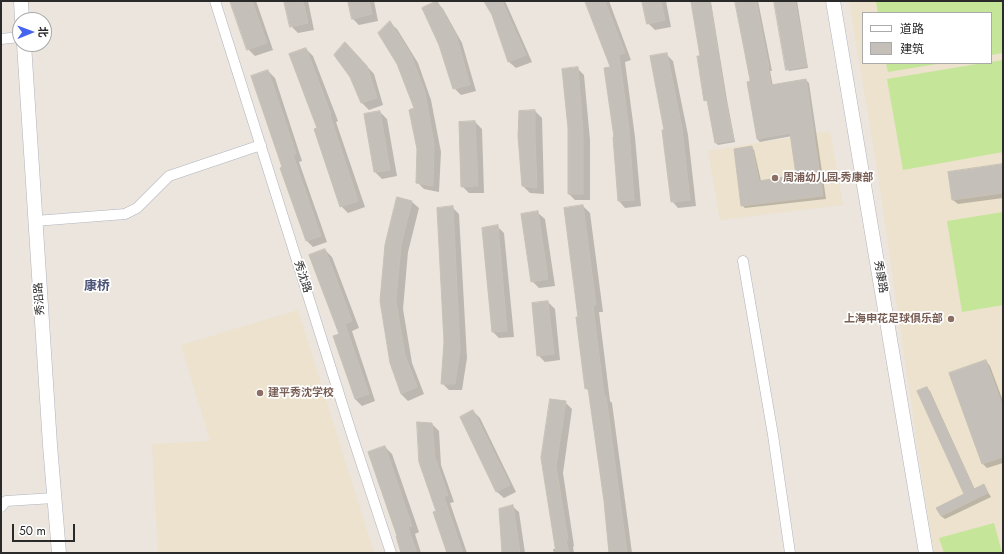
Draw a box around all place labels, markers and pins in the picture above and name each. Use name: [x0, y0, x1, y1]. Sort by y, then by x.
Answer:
place label: 周浦幼儿园-秀康部: [783, 171, 873, 185]
marker: 周浦幼儿园-秀康部: [770, 173, 780, 183]
place label: 上海申花足球俱乐部: [844, 312, 943, 326]
marker: 上海申花足球俱乐部: [946, 314, 956, 324]
place label: 建平秀沈学校: [268, 386, 334, 400]
marker: 建平秀沈学校: [255, 388, 265, 398]

